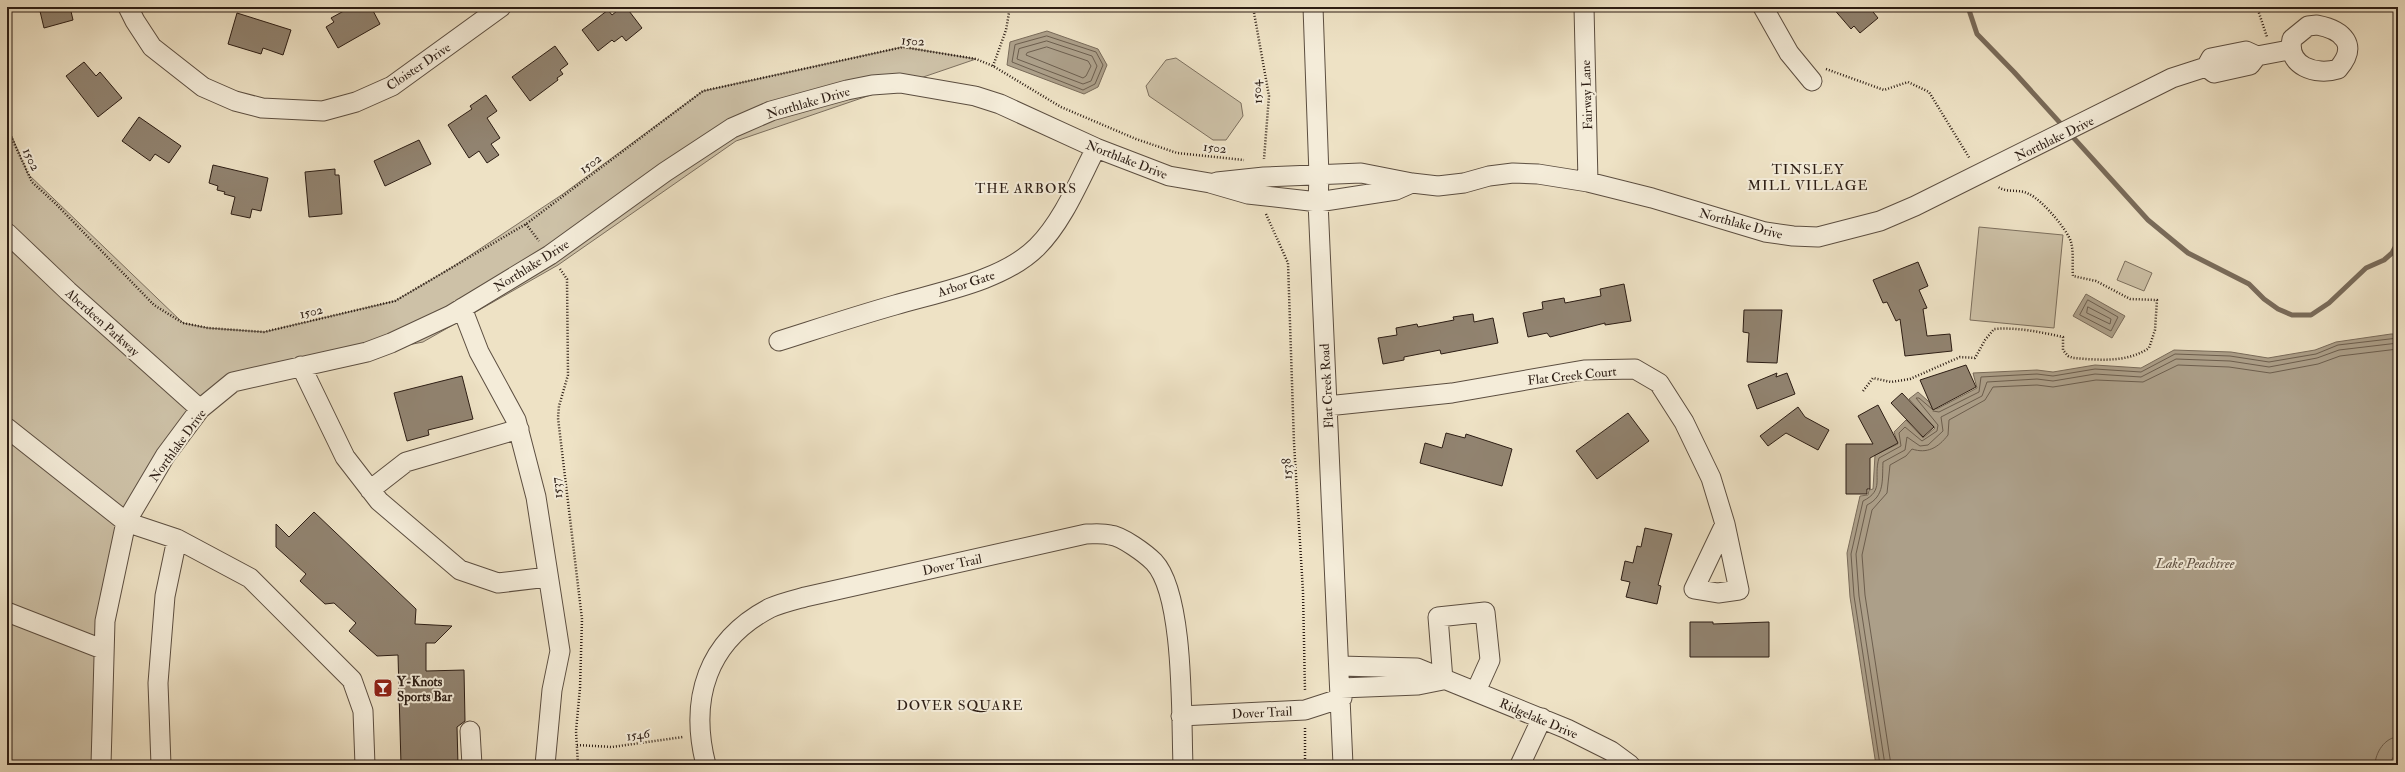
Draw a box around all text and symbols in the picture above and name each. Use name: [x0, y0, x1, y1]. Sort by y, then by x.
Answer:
street label: 1502: [901, 32, 926, 50]
street label: Cloister Drive: [383, 39, 454, 94]
street label: Fairway Lane: [1578, 59, 1597, 130]
street label: 1504: [1248, 78, 1266, 104]
street label: Northlake Drive: [765, 83, 852, 123]
street label: Northlake Drive: [2012, 113, 2097, 165]
street label: Northlake Drive: [1084, 137, 1170, 183]
street label: 1502: [1202, 139, 1228, 157]
street label: 1502: [19, 145, 43, 174]
street label: 1502: [576, 150, 605, 177]
district label: TINSLEY MILL VILLAGE: [1747, 161, 1869, 194]
district label: THE ARBORS: [975, 180, 1077, 197]
street label: Northlake Drive: [1697, 205, 1785, 243]
street label: Northlake Drive: [491, 236, 573, 295]
street label: Arbor Gate: [935, 267, 997, 301]
street label: Aberdeen Parkway: [61, 285, 143, 361]
street label: 1502: [298, 301, 325, 322]
street label: Flat Creek Road: [1317, 342, 1337, 429]
street label: Flat Creek Court: [1527, 363, 1617, 389]
street label: Northlake Drive: [146, 406, 210, 485]
street label: 1538: [1278, 458, 1296, 480]
street label: 1537: [548, 476, 566, 499]
street label: Dover Trail: [921, 551, 984, 579]
water label: Lake Peachtree: [2155, 555, 2235, 572]
place label: Y-Knots Sports Bar: [396, 674, 453, 706]
bar icon: Y-Knots Sports Bar: [372, 677, 394, 699]
street label: Ridgelake Drive: [1497, 695, 1581, 743]
district label: DOVER SQUARE: [896, 697, 1024, 714]
street label: Dover Trail: [1231, 703, 1293, 723]
street label: 1546: [625, 725, 652, 744]

